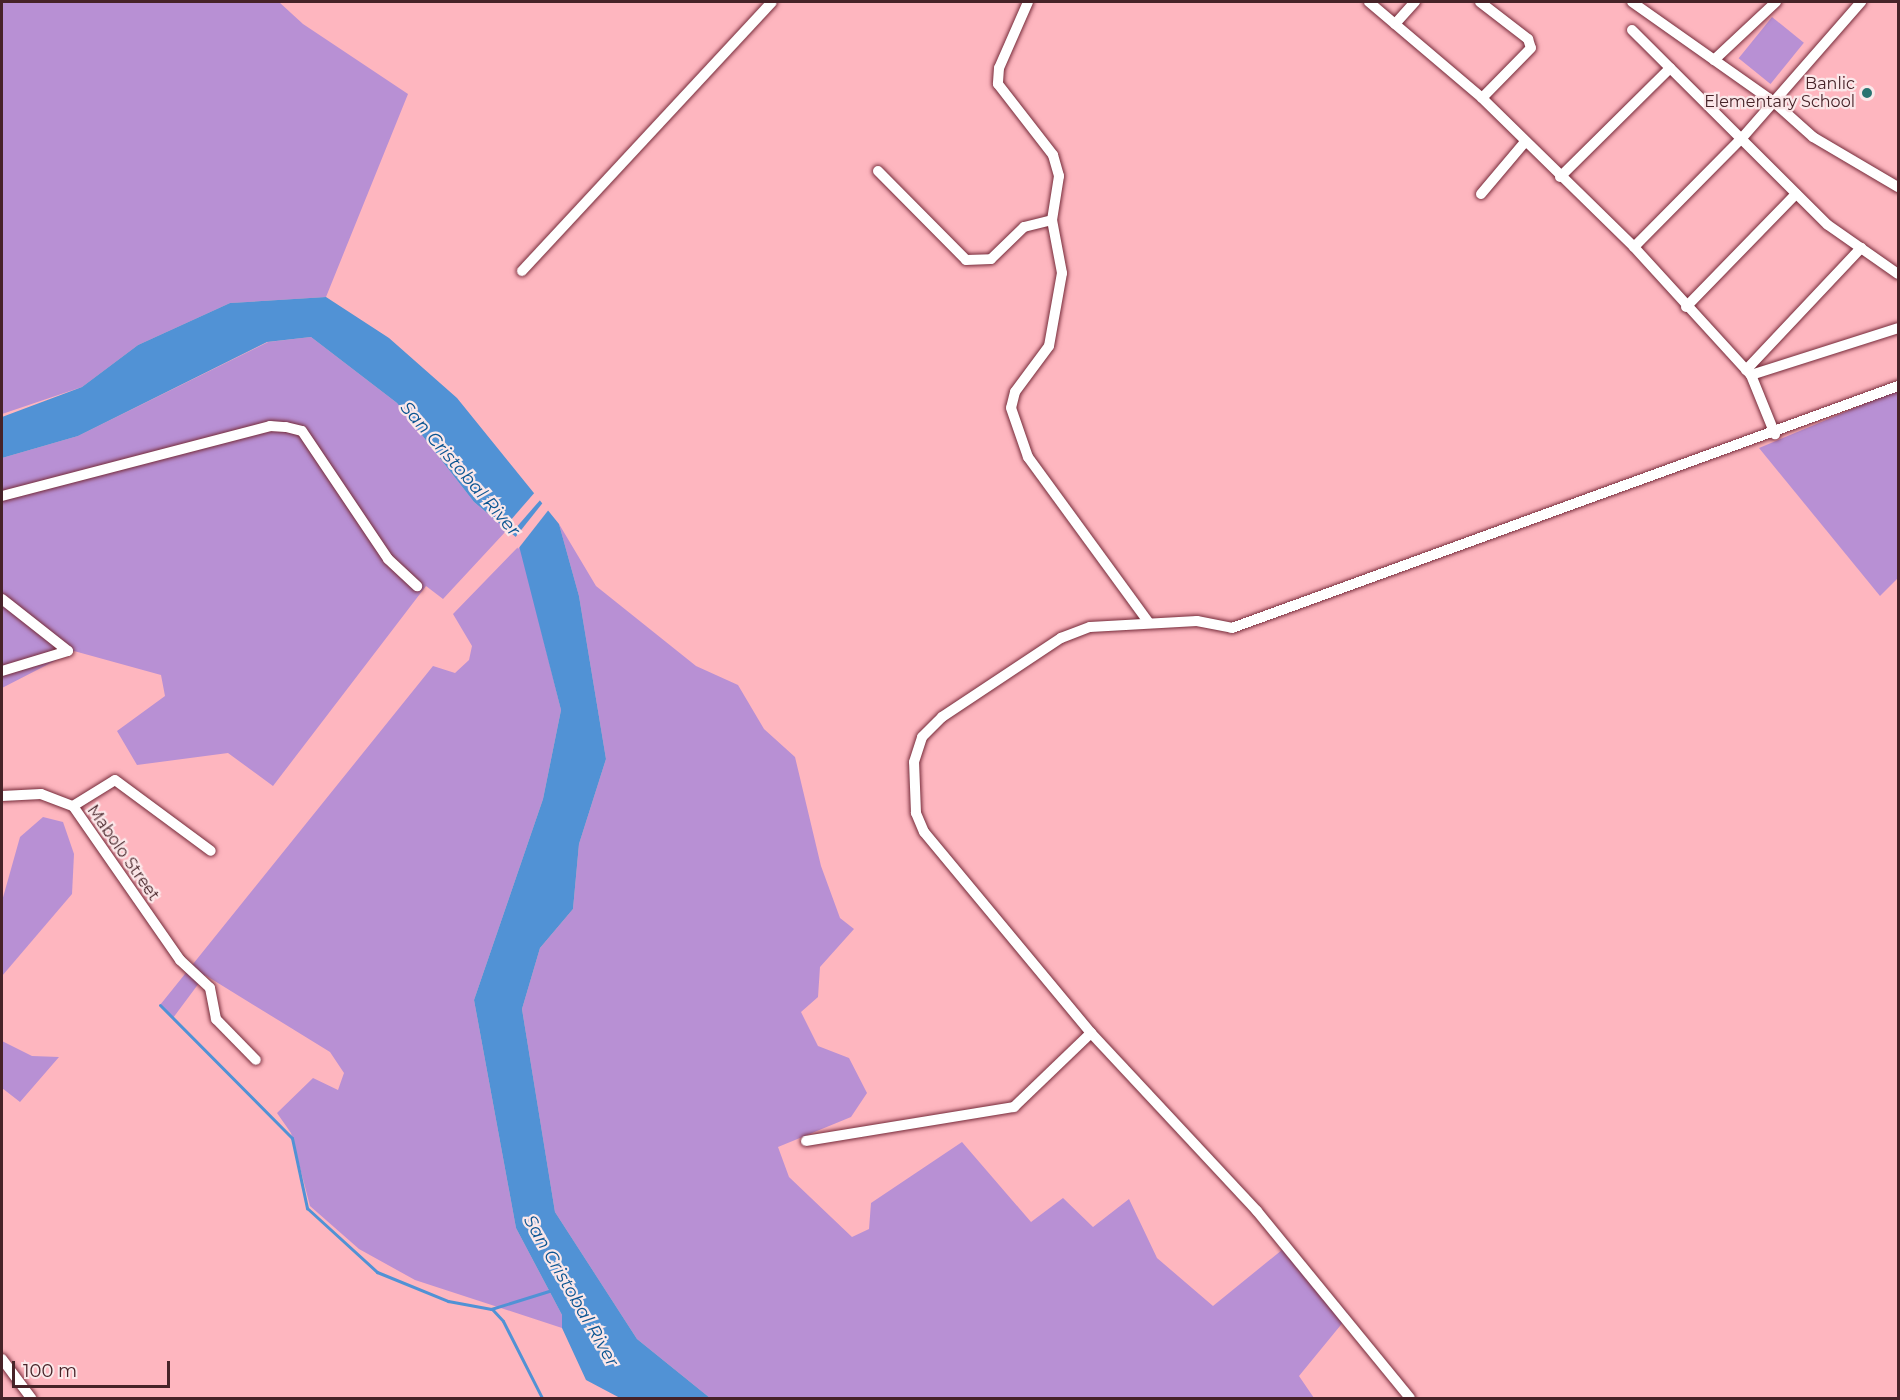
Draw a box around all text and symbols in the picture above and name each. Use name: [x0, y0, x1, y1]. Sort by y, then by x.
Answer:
place label: Banlic Elementary School: [1704, 74, 1855, 112]
marker: Banlic Elementary School: [1860, 86, 1874, 100]
water label: San Cristobal River: [396, 397, 524, 541]
street label: Mabolo Street: [83, 801, 163, 905]
water label: San Cristobal River: [519, 1211, 623, 1371]
scale bar: [15, 1349, 172, 1387]
text: 100 m: [23, 1360, 77, 1382]

